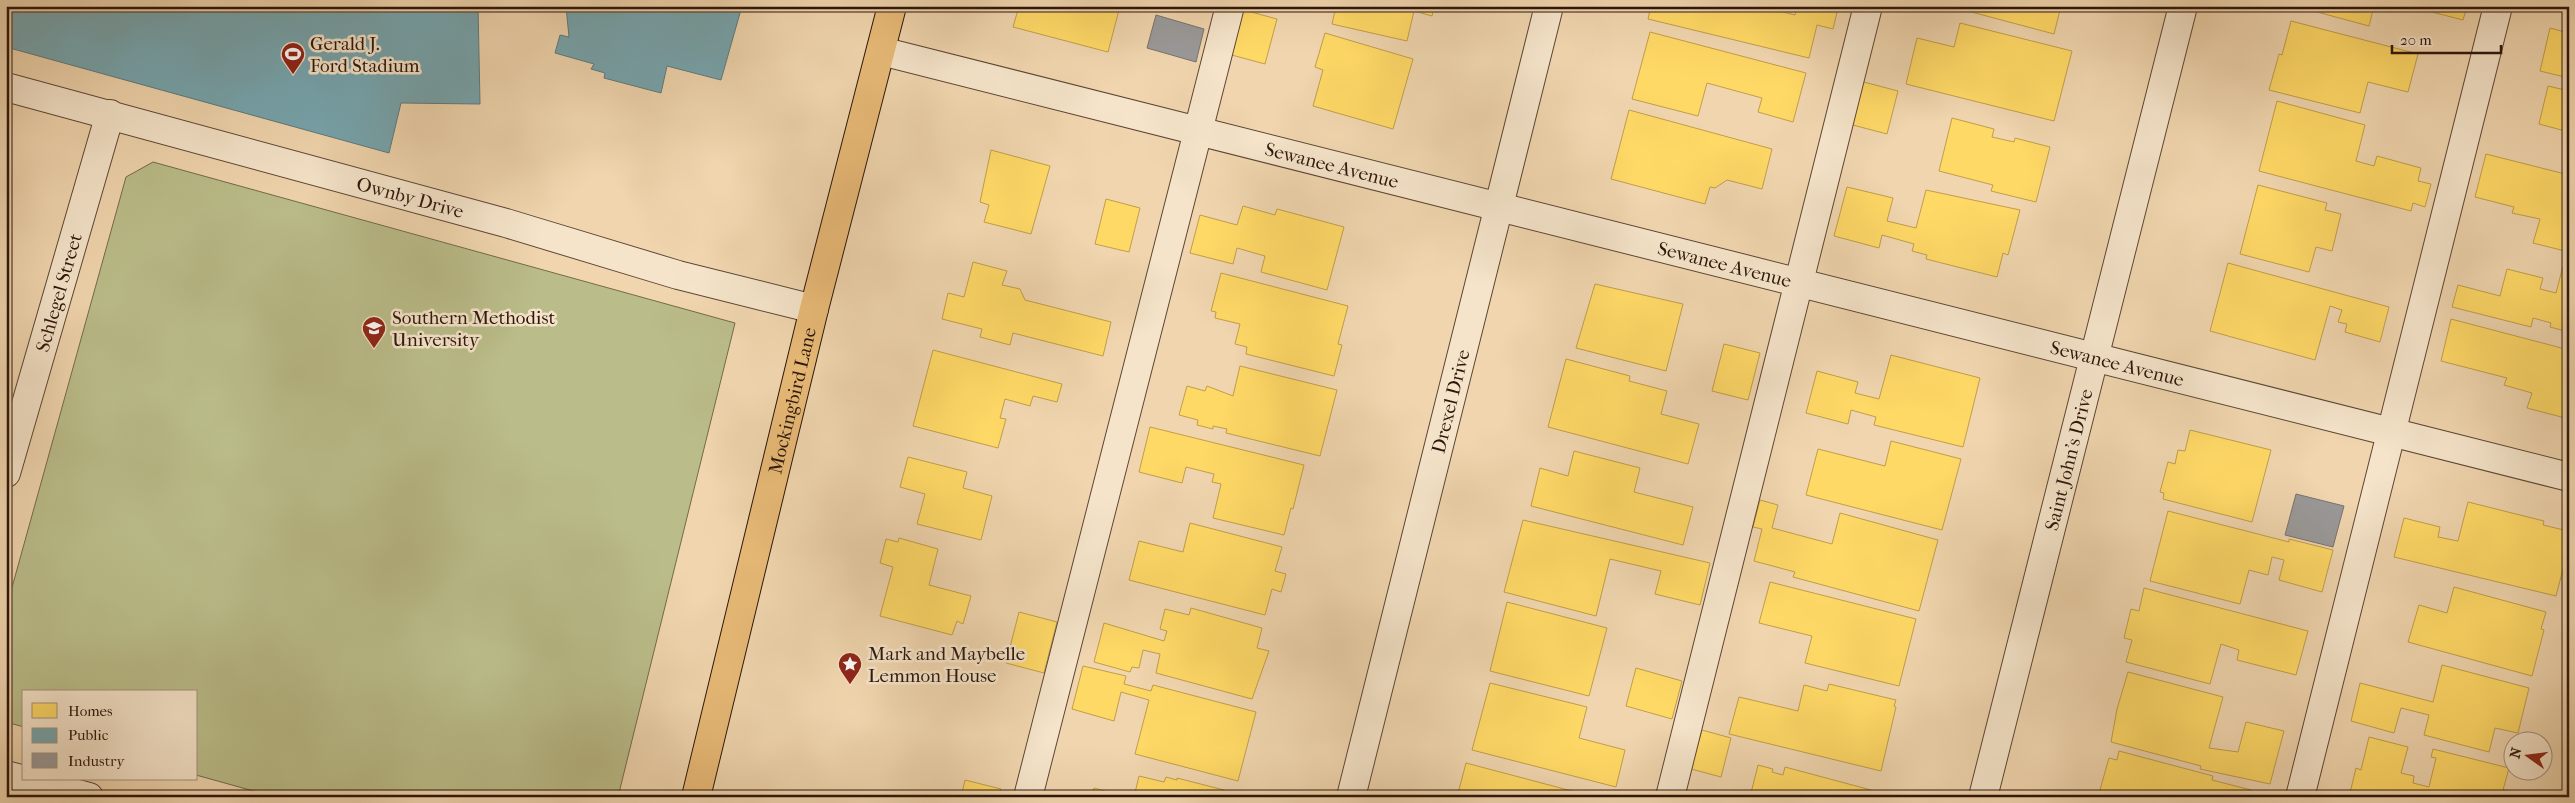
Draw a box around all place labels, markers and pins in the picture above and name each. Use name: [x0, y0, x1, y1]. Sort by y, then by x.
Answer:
place label: Gerald J. Ford Stadium: [310, 33, 420, 77]
sports icon: Gerald J. Ford Stadium: [280, 41, 306, 75]
place label: Southern Methodist University: [392, 307, 555, 351]
school or university icon: Southern Methodist University: [361, 315, 387, 349]
place label: Mark and Maybelle Lemmon House: [868, 643, 1025, 687]
place icon: Mark and Maybelle Lemmon House: [837, 651, 863, 685]

